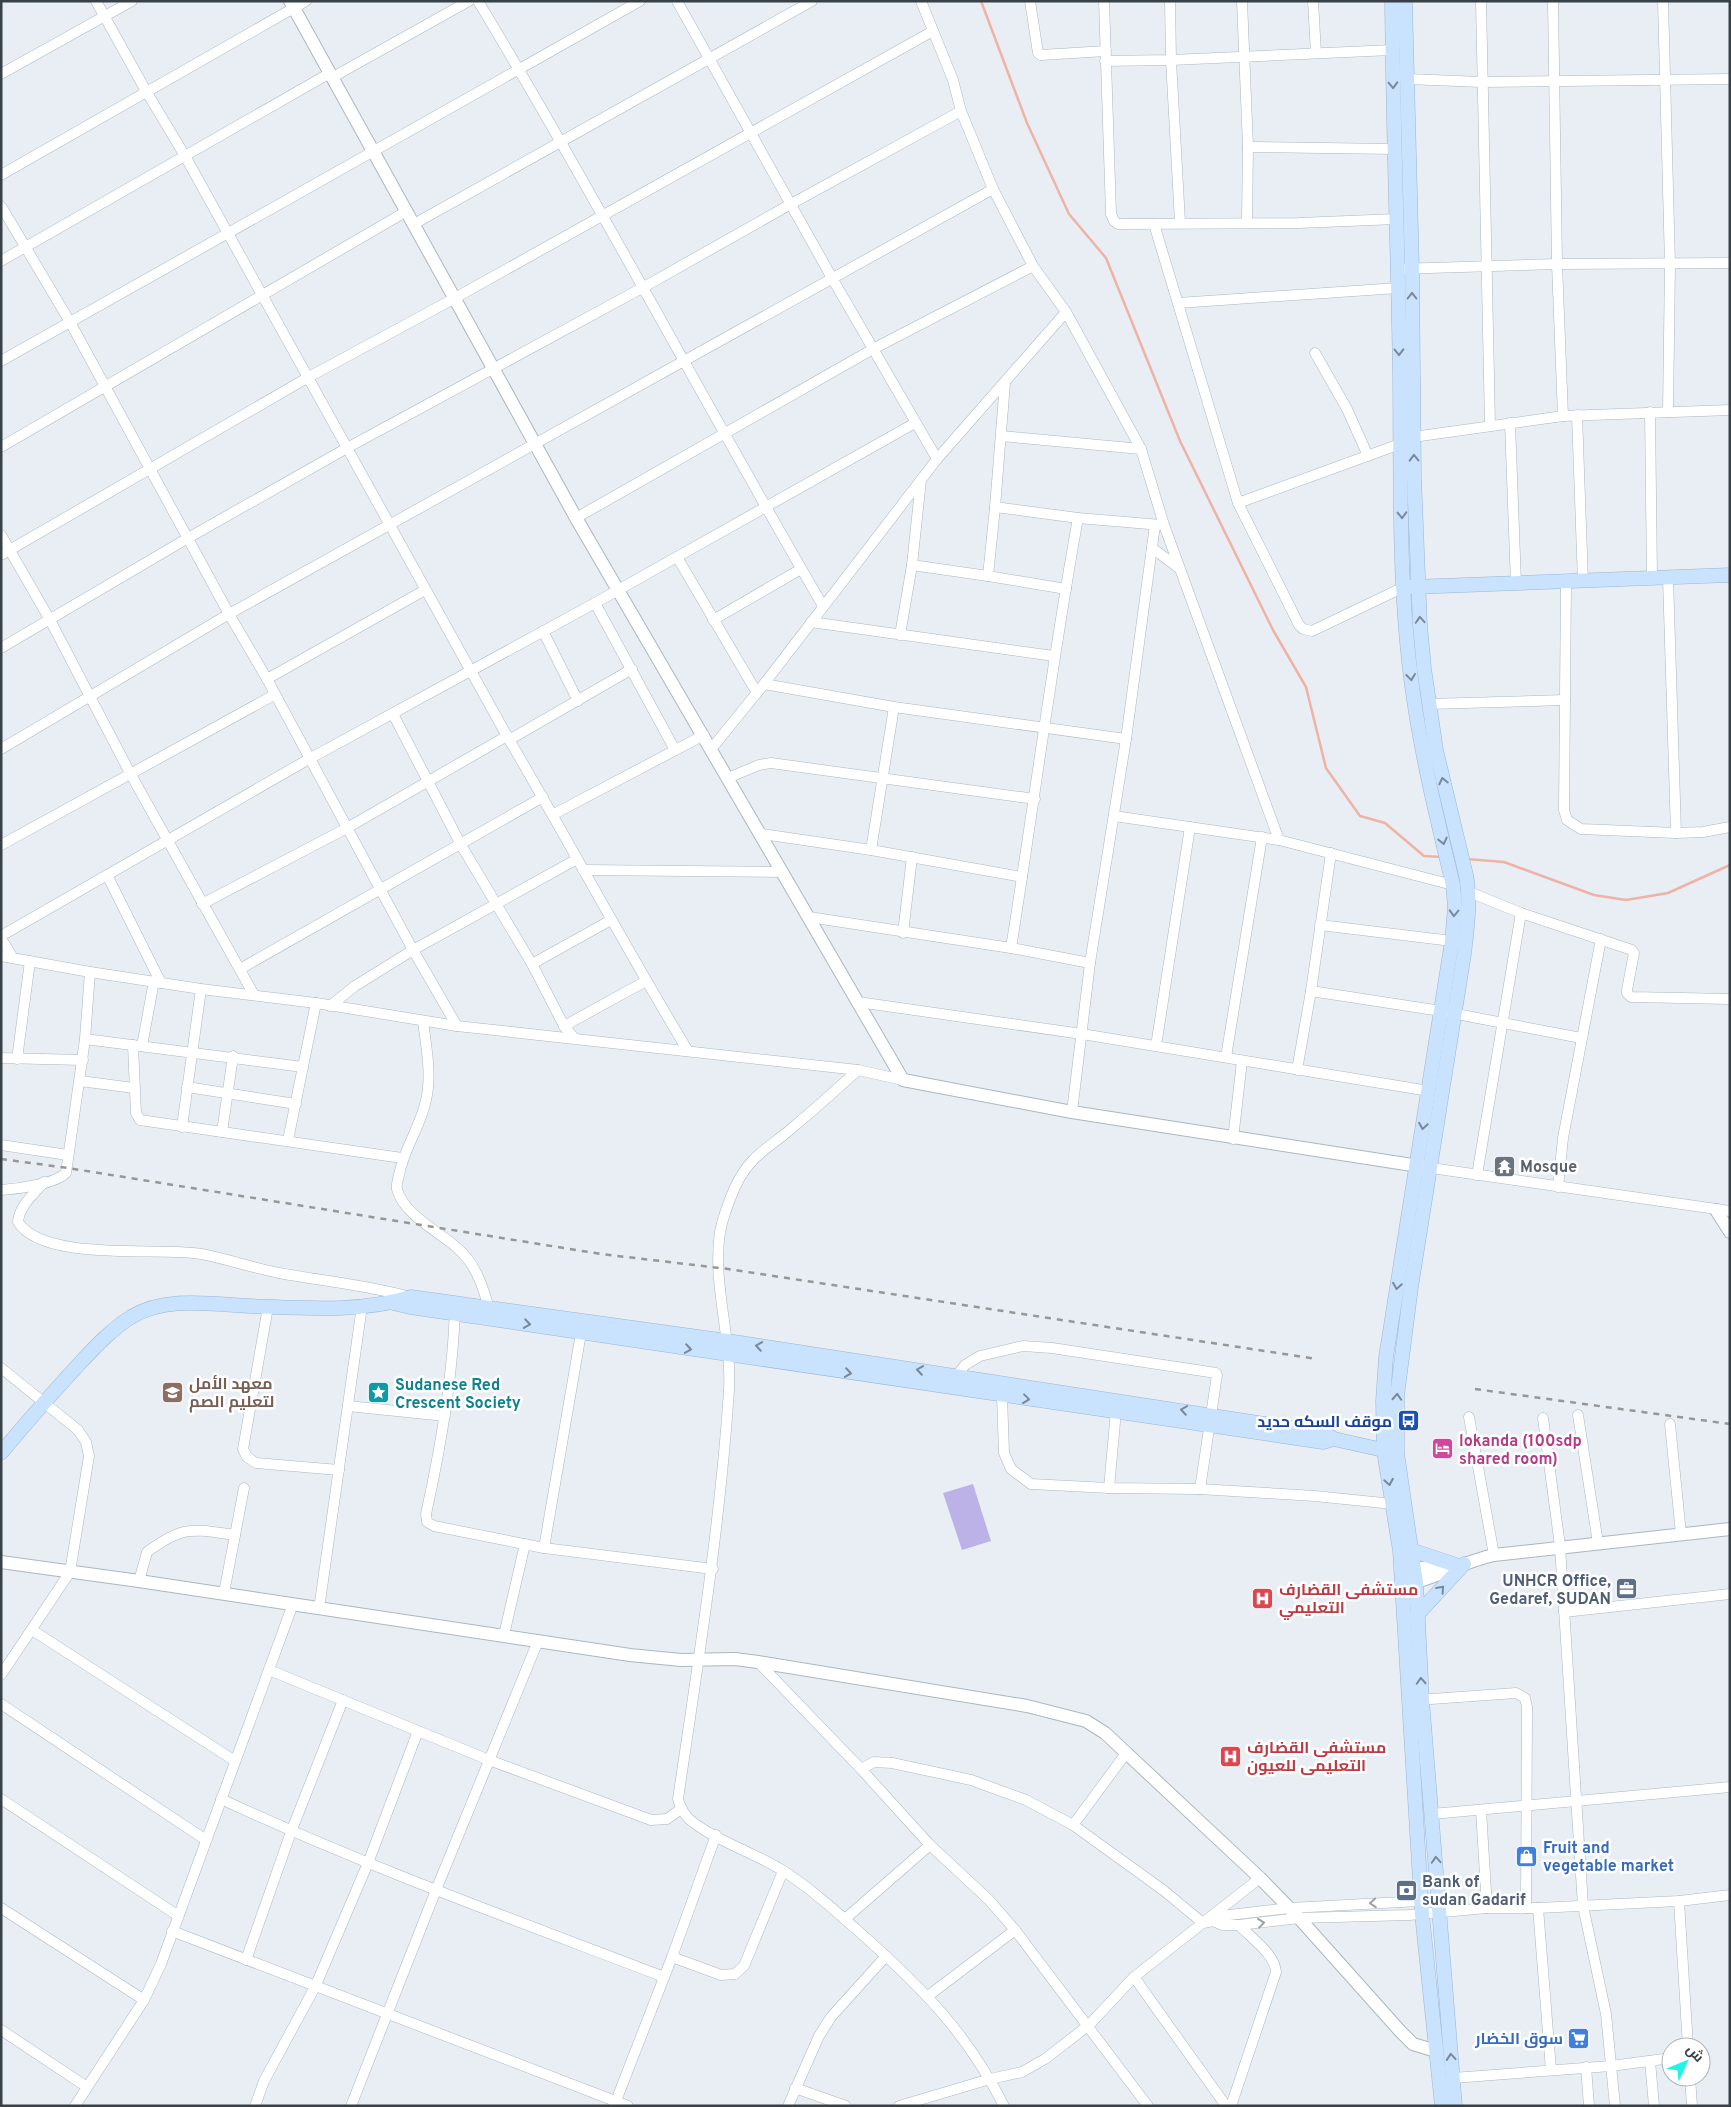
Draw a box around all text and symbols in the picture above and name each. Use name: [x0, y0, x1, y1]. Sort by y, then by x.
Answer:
one-way arrow: [1388, 81, 1399, 89]
one-way arrow: [1407, 291, 1417, 299]
one-way arrow: [1394, 349, 1404, 357]
one-way arrow: [1408, 454, 1419, 462]
one-way arrow: [1396, 511, 1407, 519]
one-way arrow: [1415, 616, 1426, 624]
one-way arrow: [1405, 673, 1416, 681]
one-way arrow: [1438, 776, 1449, 785]
one-way arrow: [1437, 836, 1448, 845]
one-way arrow: [1449, 910, 1460, 918]
one-way arrow: [1419, 1122, 1429, 1130]
temple icon: Mosque: [1492, 1154, 1516, 1178]
place label: Mosque: [1520, 1158, 1577, 1178]
one-way arrow: [1392, 1282, 1402, 1291]
one-way arrow: [523, 1319, 531, 1329]
one-way arrow: [755, 1341, 763, 1352]
one-way arrow: [684, 1343, 692, 1354]
one-way arrow: [915, 1365, 923, 1376]
one-way arrow: [845, 1367, 853, 1378]
place label: معهد الأمل لتعليم الصم: [189, 1375, 274, 1413]
place label: Sudanese Red Crescent Society: [395, 1376, 521, 1414]
school or university icon: معهد الأمل لتعليم الصم: [161, 1380, 185, 1404]
place icon: Sudanese Red Crescent Society: [367, 1381, 391, 1405]
one-way arrow: [1022, 1393, 1031, 1403]
one-way arrow: [1392, 1393, 1403, 1401]
one-way arrow: [1180, 1406, 1189, 1416]
bus stop icon: موقف السكه حديد: [1396, 1409, 1420, 1433]
place label: موقف السكه حديد: [1257, 1413, 1392, 1433]
place label: lokanda (100sdp shared room): [1459, 1432, 1582, 1470]
hotel icon: lokanda (100sdp shared room): [1431, 1437, 1455, 1461]
one-way arrow: [1383, 1478, 1393, 1487]
place label: UNHCR Office, Gedaref, SUDAN: [1489, 1572, 1611, 1610]
office icon: UNHCR Office, Gedaref, SUDAN: [1615, 1577, 1639, 1601]
place label: مستشفى القضارف التعليمي: [1279, 1581, 1418, 1620]
hospital icon: مستشفى القضارف التعليمي: [1251, 1586, 1275, 1610]
one-way arrow: [1435, 1586, 1444, 1595]
one-way arrow: [1416, 1677, 1427, 1685]
place label: مستشفى القضارف التعليمى للعيون: [1247, 1739, 1386, 1777]
hospital icon: مستشفى القضارف التعليمى للعيون: [1219, 1744, 1243, 1768]
place label: Fruit and vegetable market: [1543, 1839, 1674, 1877]
shop icon: Fruit and vegetable market: [1515, 1844, 1539, 1868]
one-way arrow: [1430, 1856, 1441, 1864]
place label: Bank of sudan Gadarif: [1422, 1873, 1526, 1911]
bank icon: Bank of sudan Gadarif: [1394, 1878, 1418, 1902]
one-way arrow: [1369, 1897, 1377, 1908]
one-way arrow: [1257, 1918, 1265, 1928]
supermarket icon: سوق الخضار: [1567, 2026, 1591, 2050]
place label: سوق الخضار: [1474, 2030, 1563, 2050]
north arrow: [1661, 2037, 1711, 2087]
text: ش: [1682, 2041, 1707, 2066]
one-way arrow: [1446, 2053, 1457, 2061]

